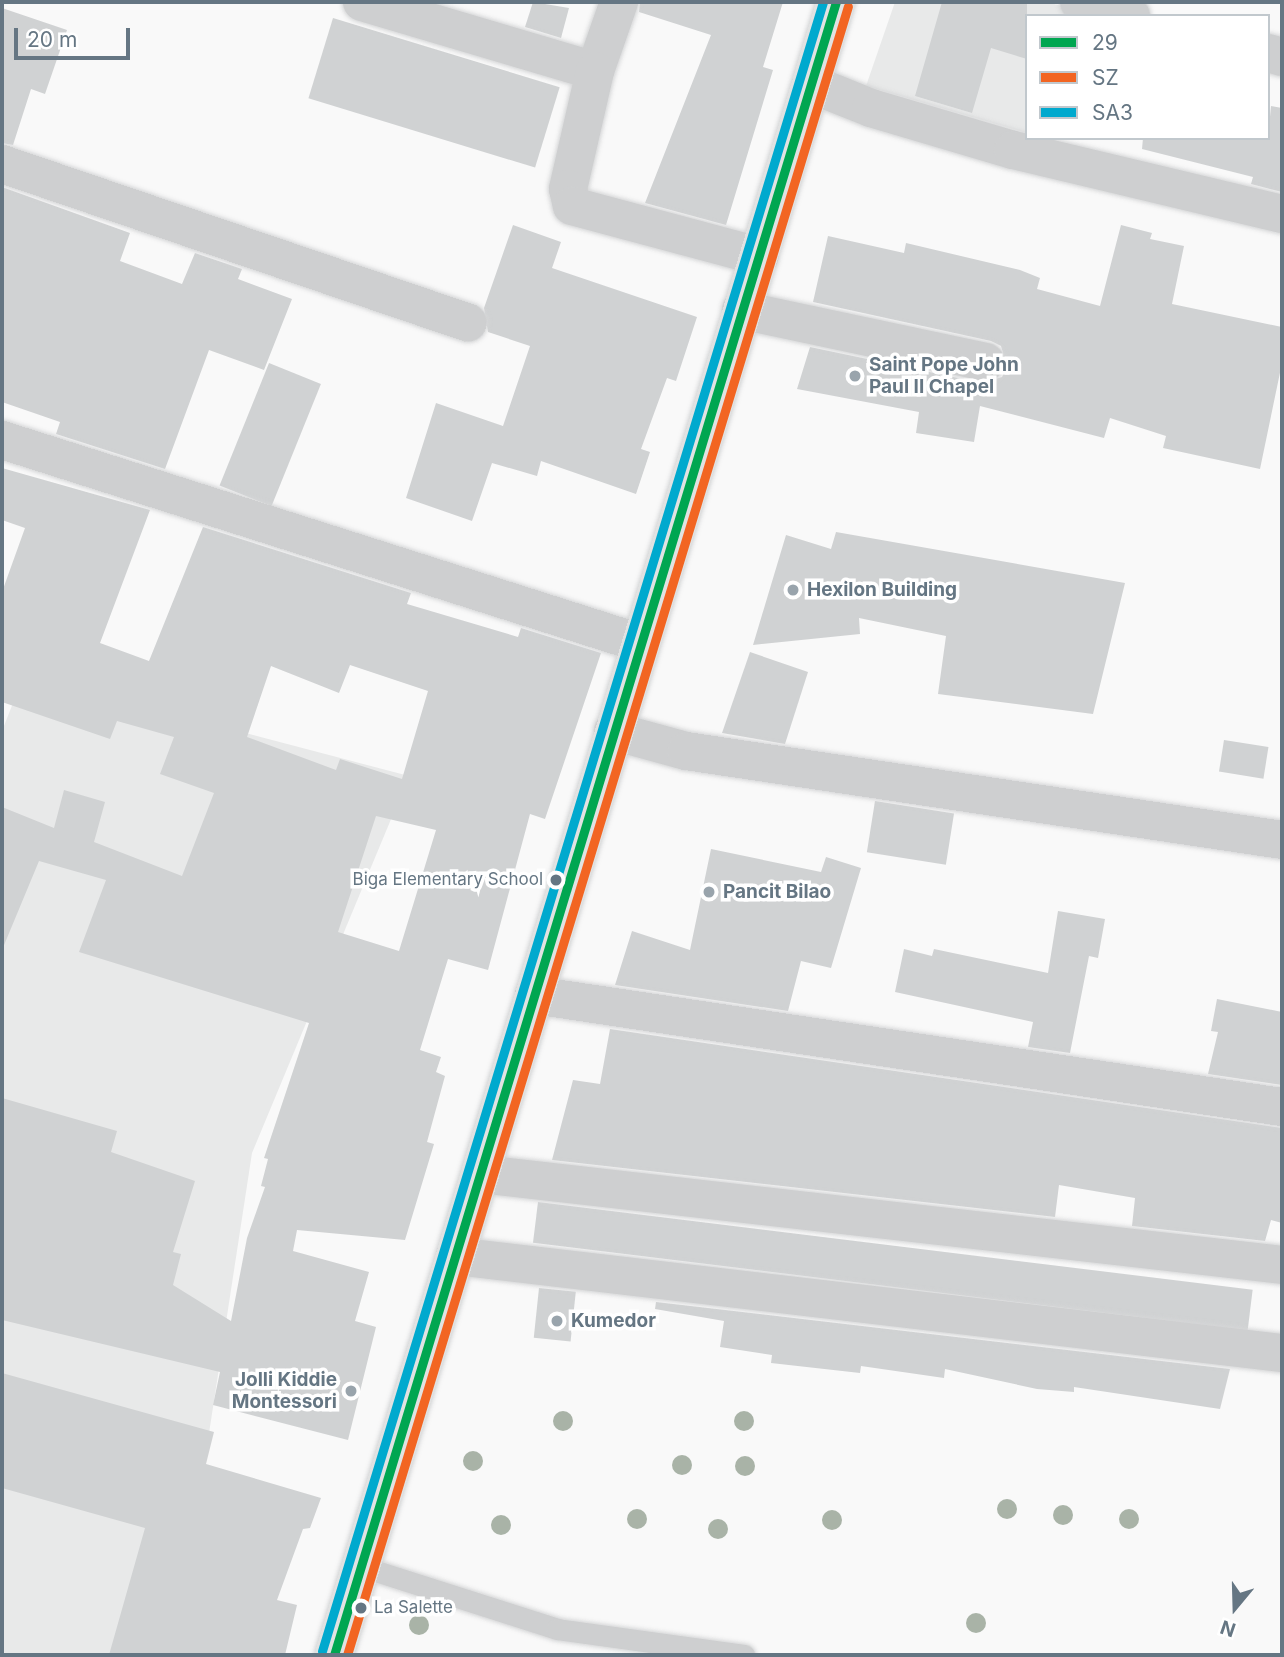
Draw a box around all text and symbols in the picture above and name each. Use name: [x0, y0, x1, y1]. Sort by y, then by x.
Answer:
scale bar: [18, 14, 133, 58]
legend: [1025, 14, 1270, 140]
text: 20 m: [27, 27, 77, 52]
text: 29: [1092, 30, 1118, 55]
text: SZ: [1092, 65, 1119, 90]
text: SA3: [1092, 100, 1133, 125]
place label: Saint Pope John Paul II Chapel: [869, 354, 1019, 398]
marker: Saint Pope John Paul II Chapel: [847, 368, 863, 384]
place label: Hexilon Building: [807, 579, 957, 601]
marker: Hexilon Building: [785, 582, 801, 598]
place label: Biga Elementary School: [353, 870, 543, 890]
marker: Biga Elementary School: [549, 873, 563, 887]
place label: Pancit Bilao: [723, 881, 831, 903]
marker: Pancit Bilao: [701, 884, 717, 900]
place label: Kumedor: [571, 1310, 656, 1332]
marker: Kumedor: [549, 1313, 565, 1329]
place label: Jolli Kiddie Montessori: [232, 1369, 337, 1413]
marker: Jolli Kiddie Montessori: [343, 1383, 359, 1399]
north arrow: [1200, 1573, 1270, 1643]
place label: La Salette: [374, 1598, 453, 1618]
marker: La Salette: [354, 1601, 368, 1615]
text: N: [1217, 1615, 1239, 1642]

